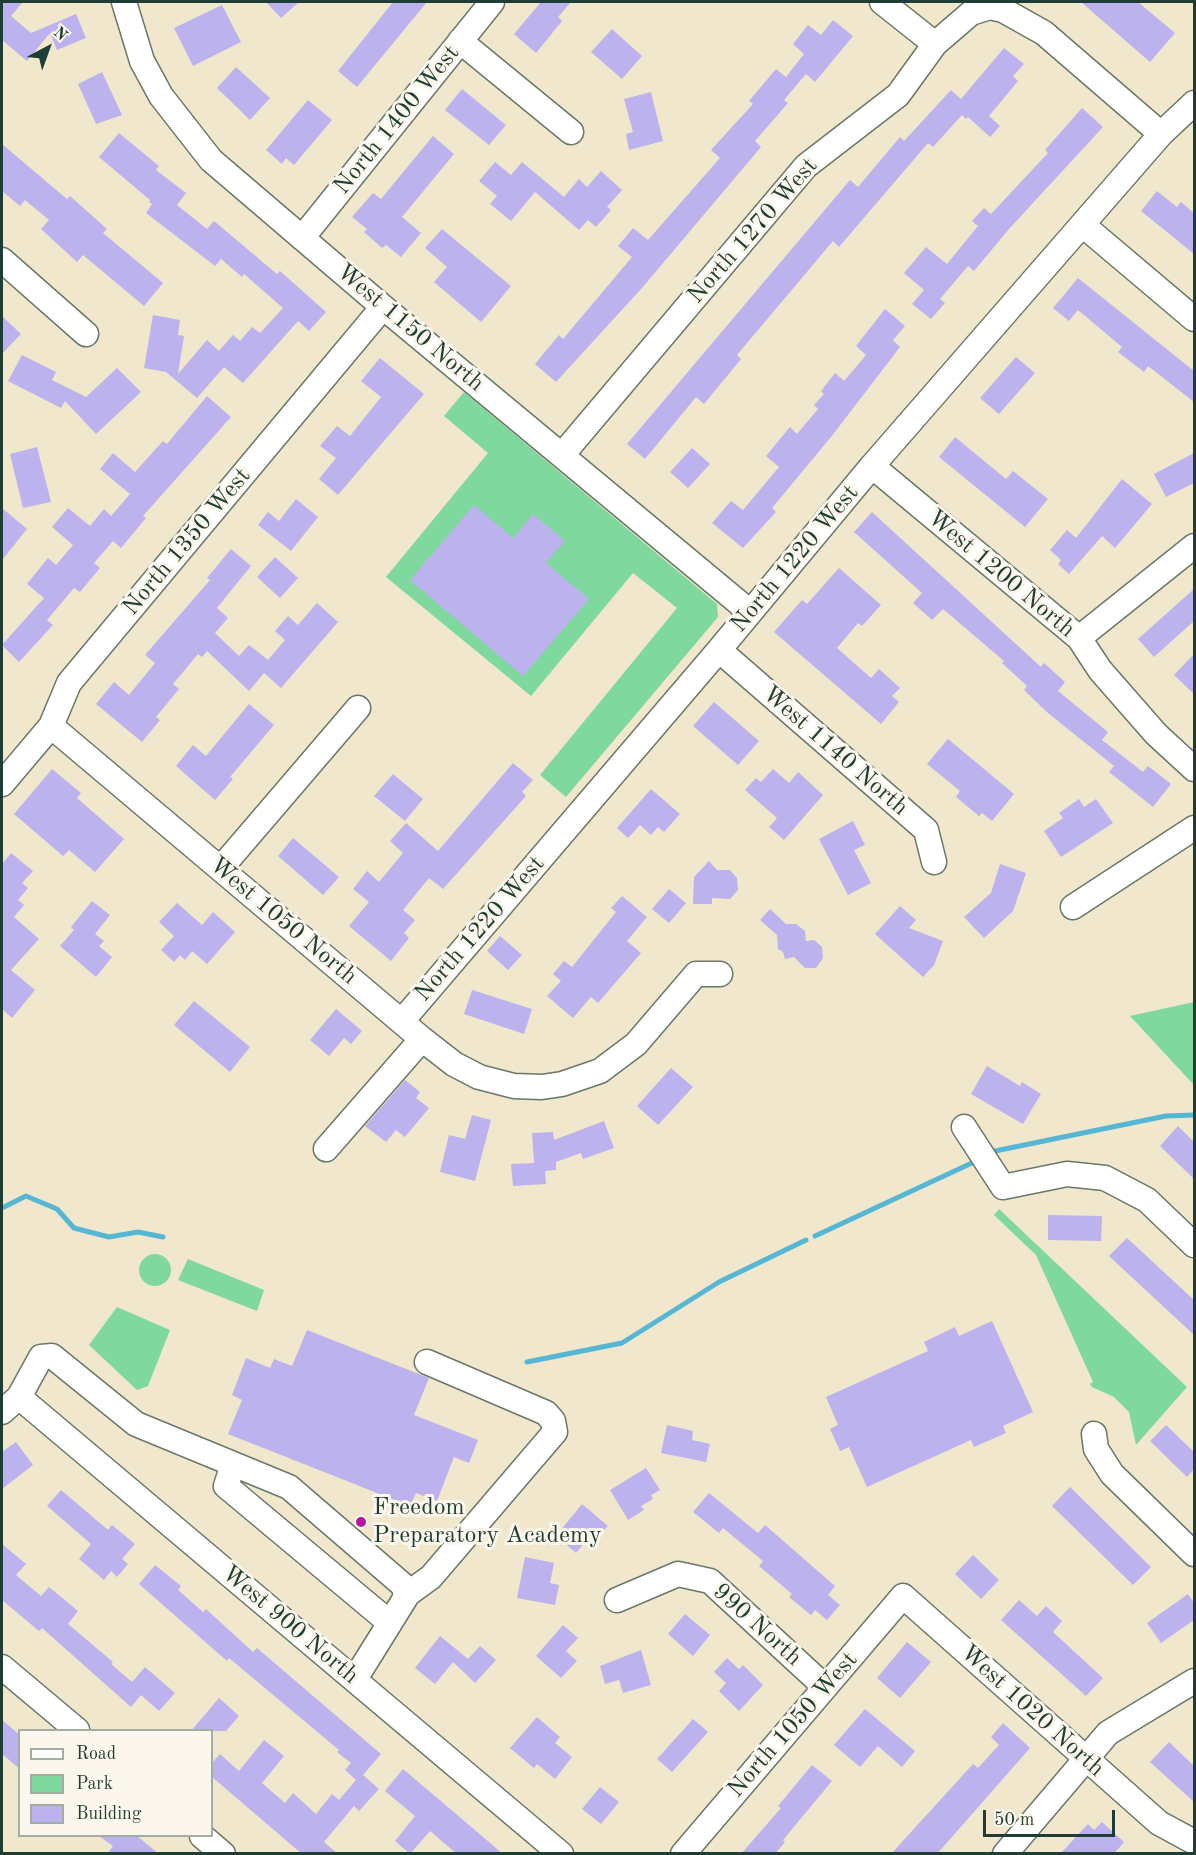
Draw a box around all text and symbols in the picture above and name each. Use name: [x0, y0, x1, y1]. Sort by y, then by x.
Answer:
north arrow: [18, 18, 78, 78]
text: N: [50, 24, 70, 44]
street label: North 1400 West: [328, 39, 466, 201]
street label: North 1270 West: [682, 152, 824, 310]
street label: West 1150 North: [330, 258, 490, 398]
street label: North 1350 West: [117, 462, 257, 622]
street label: North 1220 West: [725, 479, 865, 639]
street label: West 1200 North: [921, 504, 1081, 644]
street label: West 1140 North: [756, 680, 914, 822]
street label: North 1220 West: [409, 850, 551, 1008]
street label: West 1050 North: [203, 851, 363, 991]
place label: Freedom Preparatory Academy: [373, 1494, 602, 1550]
marker: Freedom Preparatory Academy: [354, 1515, 368, 1529]
street label: West 900 North: [216, 1559, 364, 1691]
street label: 990 North: [706, 1577, 808, 1673]
street label: West 1020 North: [954, 1639, 1110, 1783]
street label: North 1050 West: [722, 1646, 864, 1804]
legend: [18, 1729, 213, 1837]
text: Road: [76, 1745, 116, 1763]
text: Park: [76, 1775, 113, 1793]
scale bar: [986, 1798, 1118, 1836]
text: Building: [76, 1805, 141, 1823]
text: 50 m: [994, 1811, 1034, 1829]

